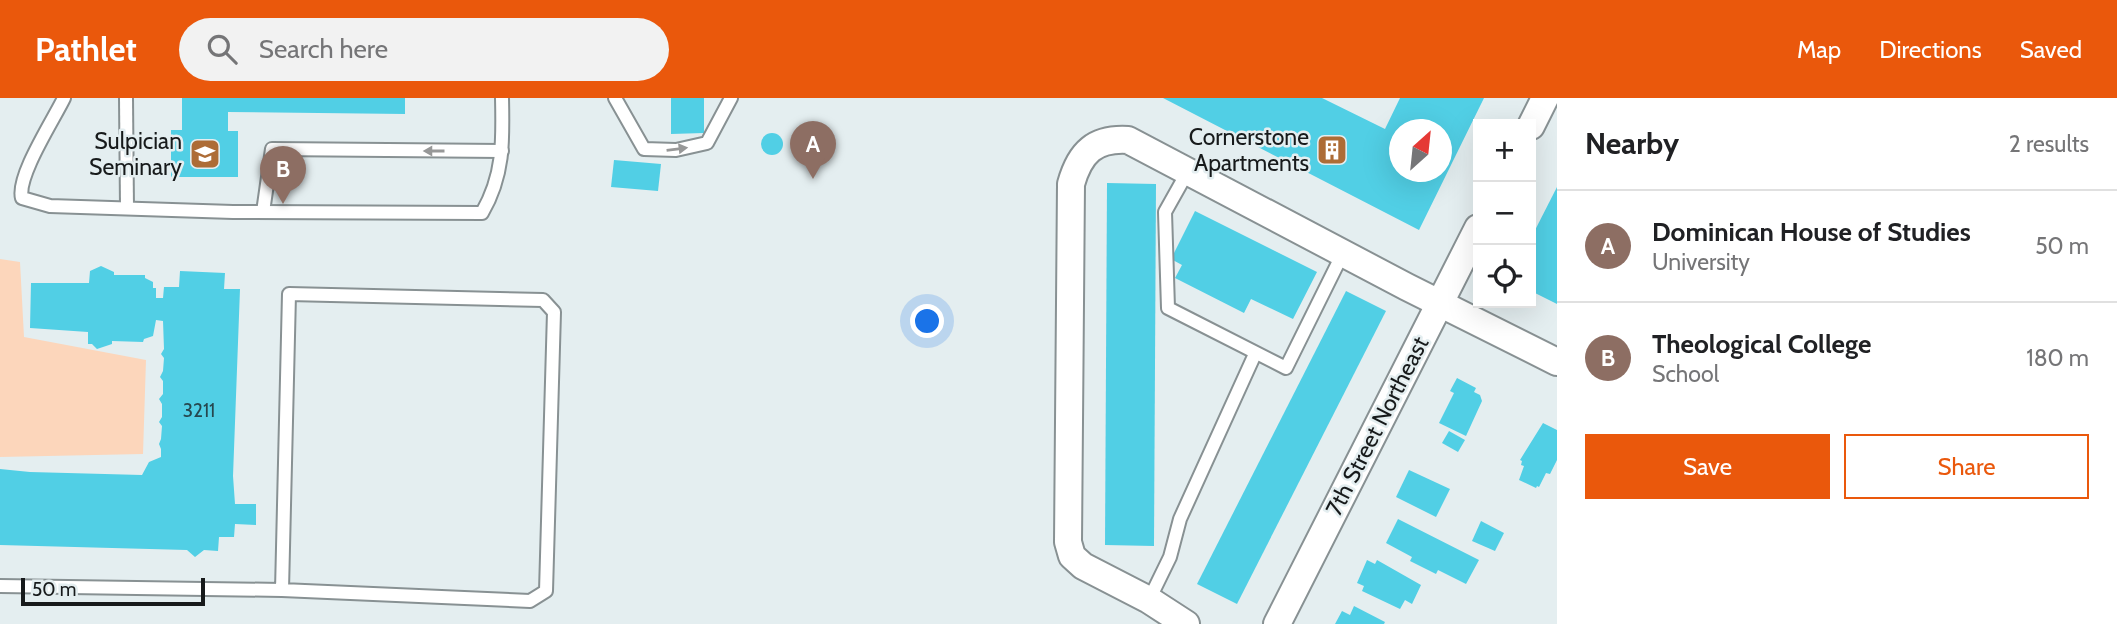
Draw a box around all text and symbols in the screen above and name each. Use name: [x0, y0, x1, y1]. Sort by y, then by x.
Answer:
search box: [179, 18, 669, 81]
text: Pathlet: [35, 29, 137, 69]
icon: search: [203, 30, 241, 68]
text: Search here: [259, 33, 388, 65]
text: Map: [1797, 35, 1841, 64]
text: Directions: [1879, 35, 1982, 64]
text: Saved: [2020, 35, 2082, 64]
north arrow: [1389, 119, 1452, 182]
map controls: [1473, 119, 1536, 308]
button: +: [1473, 119, 1536, 182]
pin: A: [790, 121, 836, 179]
place label: Cornerstone Apartments: [1189, 123, 1309, 177]
text: Nearby: [1585, 125, 1679, 162]
place label: Sulpician Seminary: [89, 127, 182, 181]
text: 2 results: [2009, 130, 2089, 158]
building icon: Cornerstone Apartments: [1315, 133, 1349, 167]
school or university icon: Sulpician Seminary: [188, 137, 222, 171]
one-way arrow: [666, 143, 688, 154]
one-way arrow: [423, 145, 445, 157]
pin: B: [260, 146, 306, 204]
button: −: [1473, 182, 1536, 245]
text: Dominican House of Studies: [1652, 216, 1971, 248]
text: A: [1601, 232, 1615, 260]
text: 50 m: [2035, 232, 2089, 260]
button: locate: [1473, 245, 1536, 308]
text: University: [1652, 248, 1750, 276]
your location: [910, 304, 944, 338]
text: Theological College: [1652, 328, 1871, 360]
street label: 7th Street Northeast: [1320, 332, 1434, 520]
text: B: [1601, 344, 1615, 372]
text: 180 m: [2026, 344, 2089, 372]
text: School: [1652, 360, 1719, 388]
house number: 3211: [183, 399, 215, 422]
button: Save: [1585, 434, 1830, 499]
button: Share: [1844, 434, 2089, 499]
scale bar: [21, 575, 205, 607]
text: 50 m: [32, 578, 76, 601]

